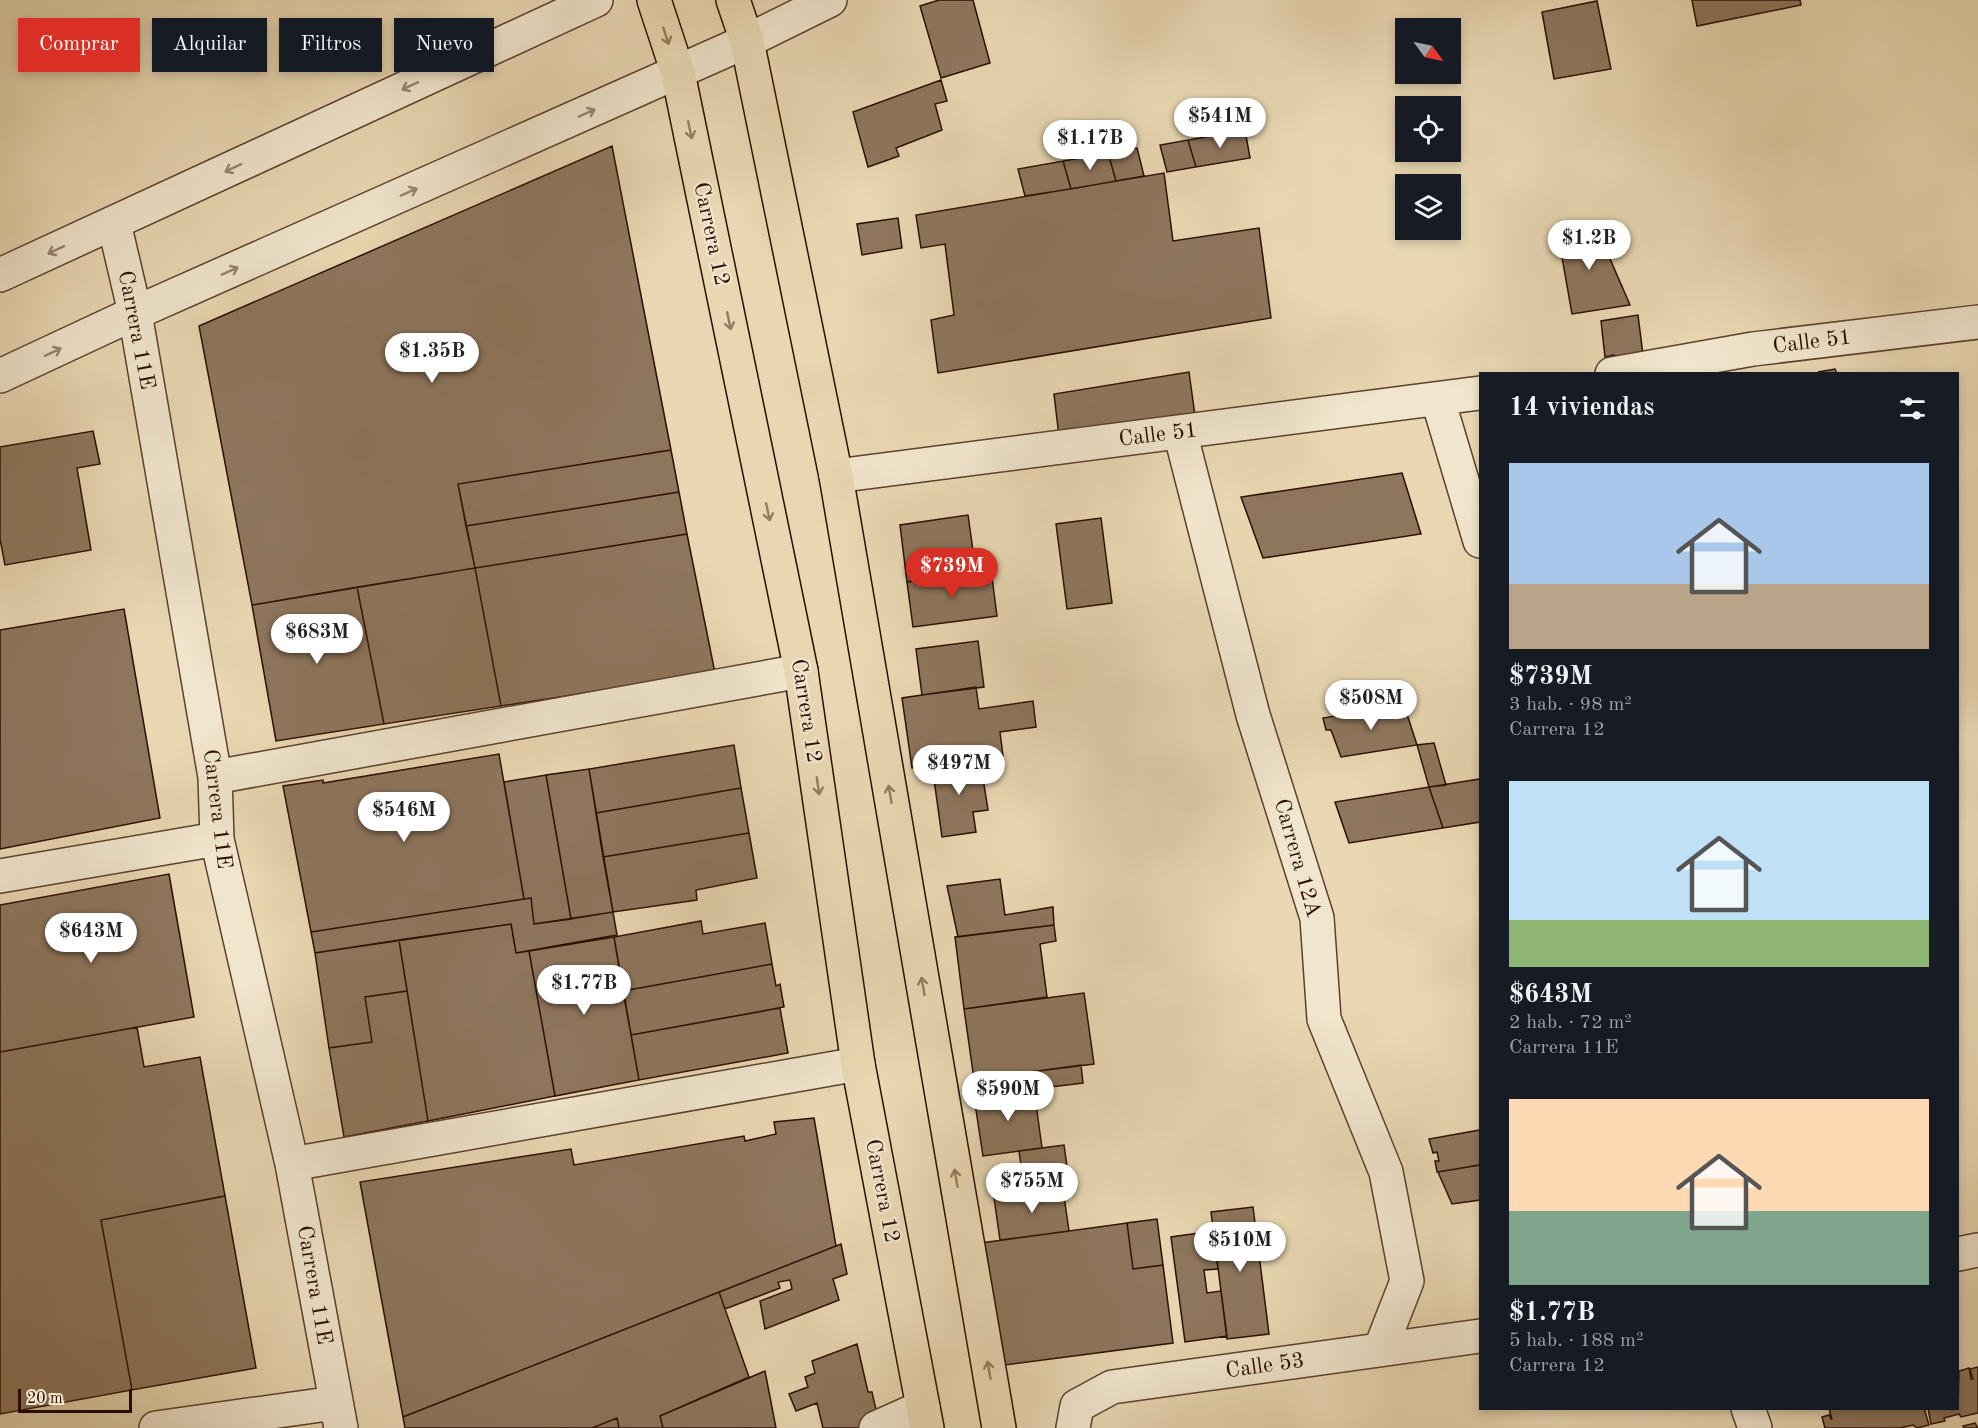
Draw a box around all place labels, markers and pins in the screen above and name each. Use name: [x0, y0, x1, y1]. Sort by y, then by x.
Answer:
pin: $541M: [1178, 98, 1262, 149]
pin: $1.17B: [1041, 120, 1139, 171]
pin: $1.2B: [1547, 220, 1631, 271]
pin: $1.35B: [383, 333, 481, 384]
pin: $739M: [910, 548, 994, 599]
pin: $683M: [275, 614, 359, 665]
pin: $508M: [1329, 680, 1413, 731]
pin: $497M: [917, 745, 1001, 796]
pin: $546M: [362, 792, 446, 843]
pin: $643M: [49, 913, 133, 964]
pin: $1.77B: [535, 965, 633, 1016]
pin: $590M: [966, 1071, 1050, 1122]
pin: $755M: [990, 1163, 1074, 1214]
pin: $510M: [1198, 1222, 1282, 1273]

